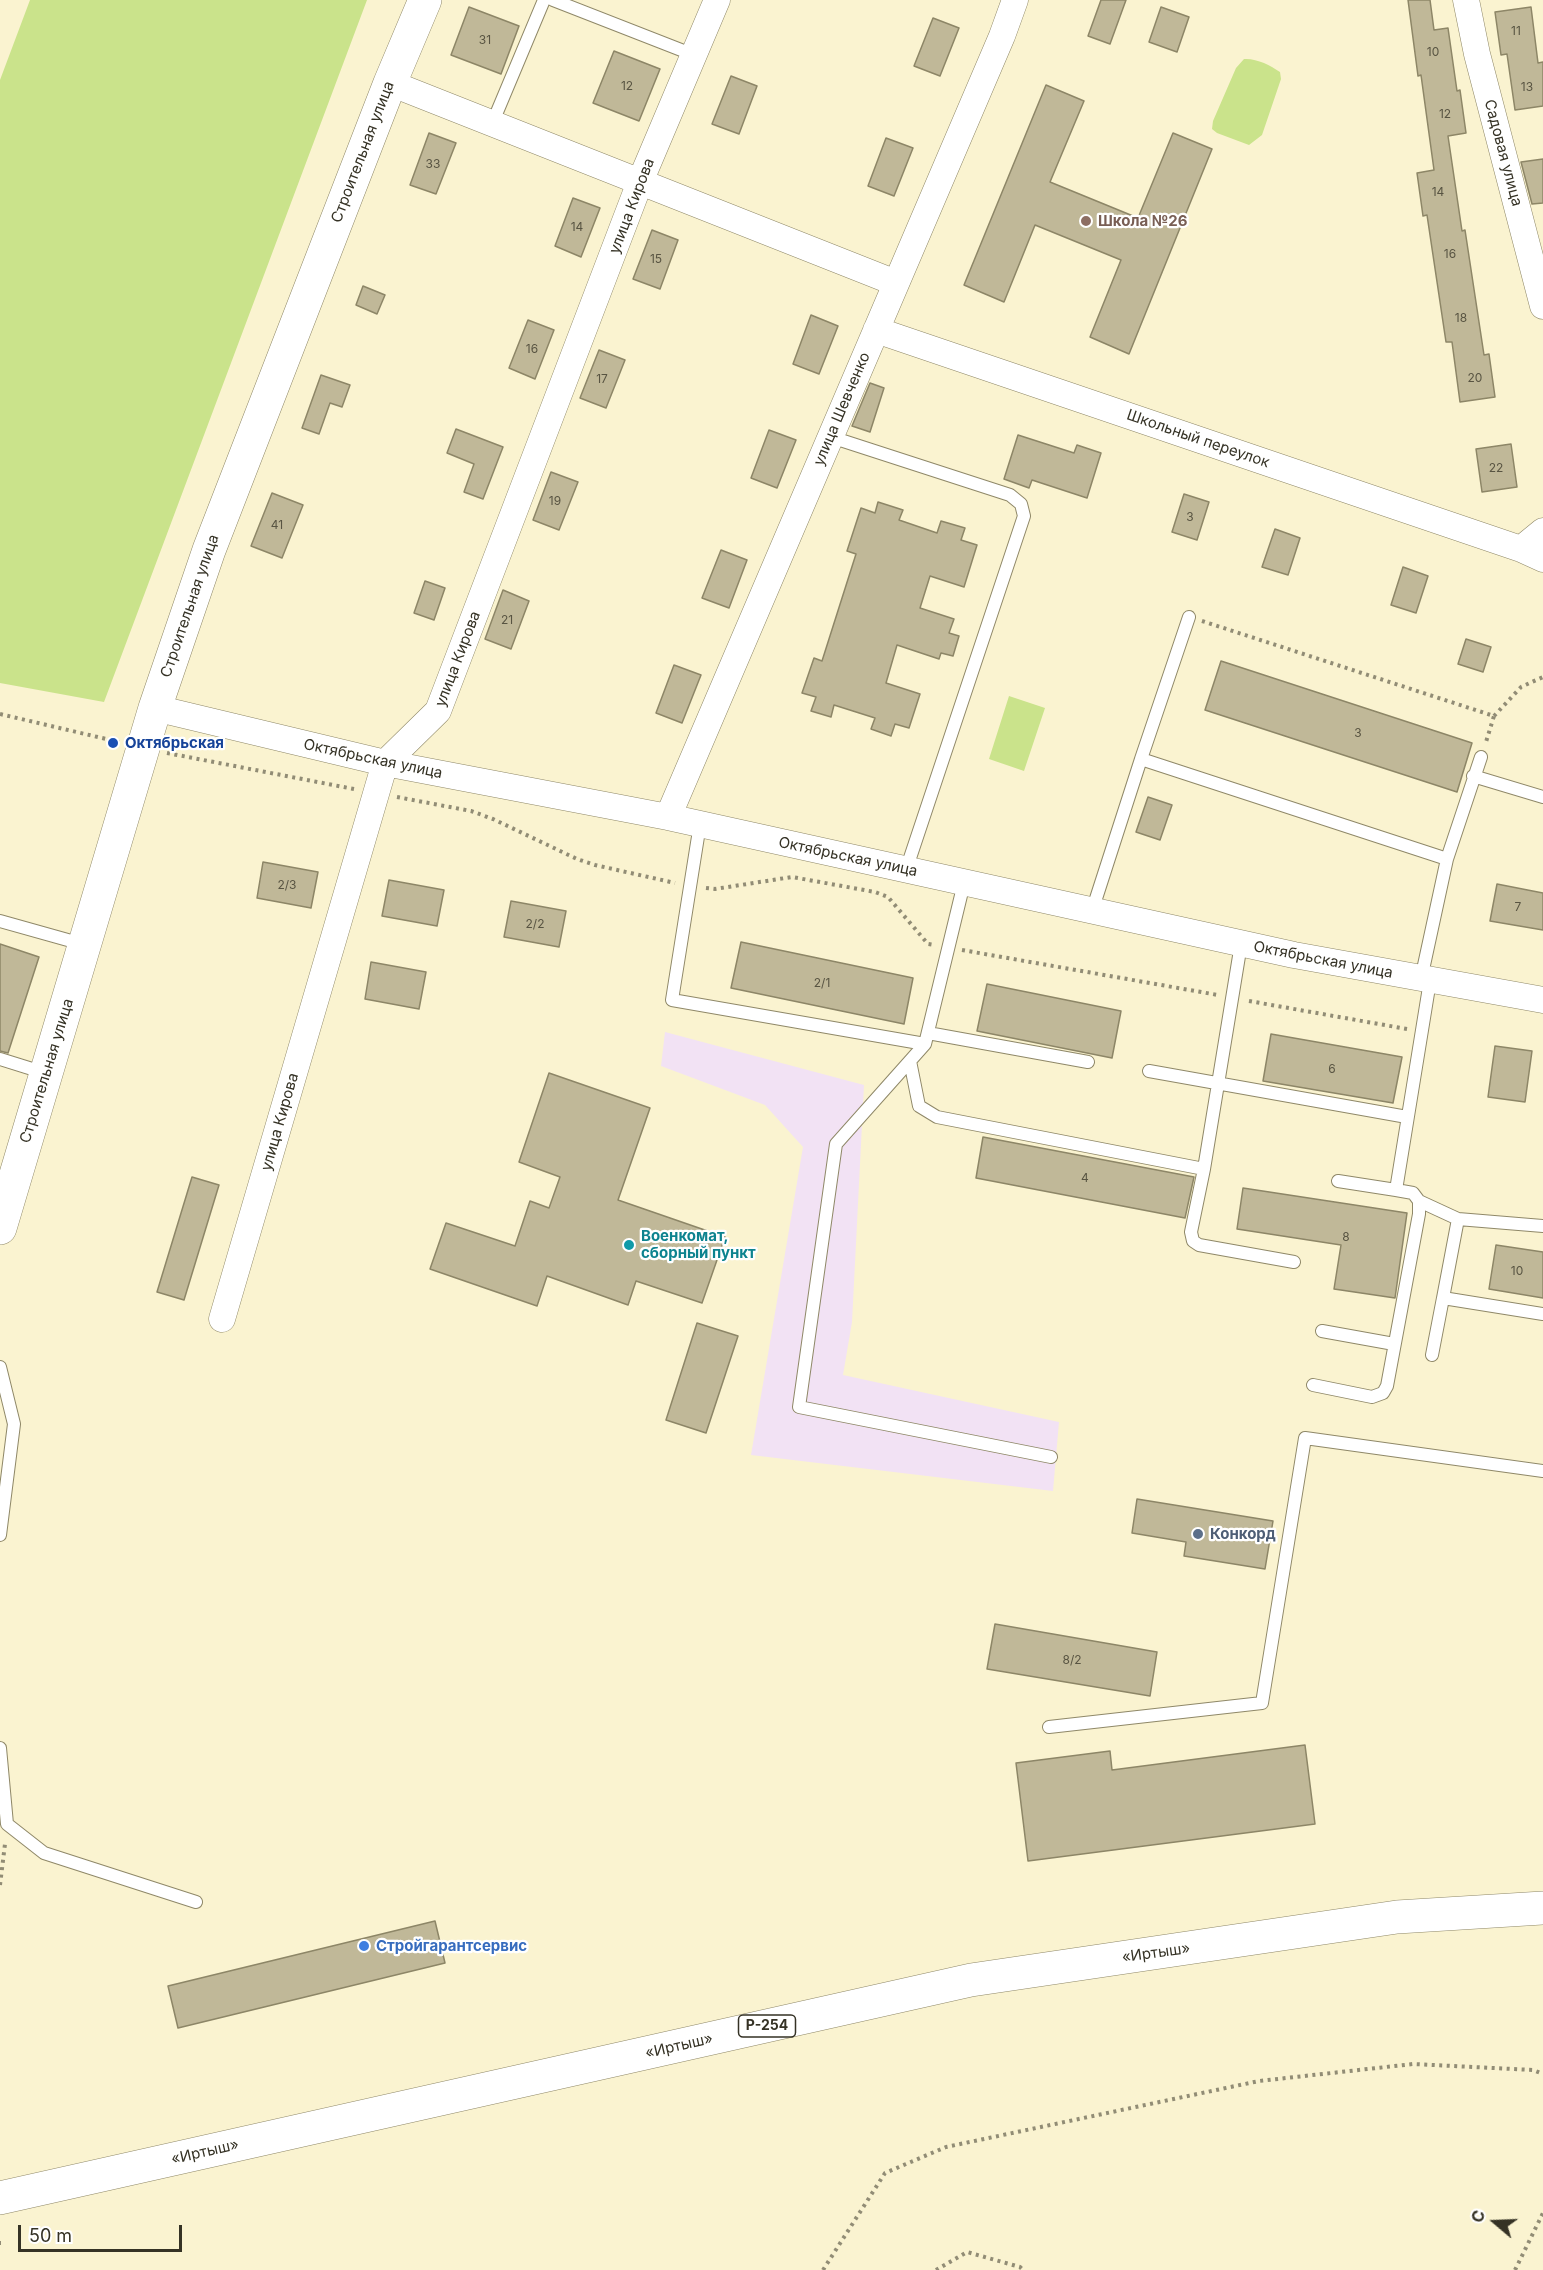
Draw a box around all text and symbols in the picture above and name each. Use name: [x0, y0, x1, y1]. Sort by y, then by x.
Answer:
house number: 11: [1511, 24, 1521, 38]
house number: 31: [479, 33, 491, 47]
house number: 10: [1427, 45, 1439, 59]
street label: Строительная улица: [328, 79, 398, 225]
house number: 12: [621, 79, 633, 93]
house number: 13: [1521, 80, 1533, 94]
street label: Садовая улица: [1480, 98, 1526, 208]
house number: 12: [1439, 107, 1451, 121]
street label: улица Кирова: [606, 156, 658, 256]
house number: 33: [426, 157, 440, 171]
house number: 14: [1432, 185, 1444, 199]
place label: Школа №26: [1098, 212, 1187, 230]
marker: Школа №26: [1079, 214, 1093, 228]
house number: 14: [571, 220, 583, 234]
house number: 16: [1444, 247, 1456, 261]
house number: 15: [650, 252, 662, 266]
house number: 18: [1455, 311, 1467, 325]
house number: 16: [526, 342, 538, 356]
street label: улица Шевченко: [810, 350, 874, 468]
house number: 20: [1468, 371, 1482, 385]
house number: 17: [596, 372, 608, 386]
street label: Школьный переулок: [1124, 406, 1272, 472]
house number: 22: [1489, 461, 1503, 475]
house number: 19: [549, 494, 561, 508]
house number: 3: [1186, 510, 1194, 524]
house number: 41: [271, 518, 283, 532]
street label: Строительная улица: [157, 532, 223, 680]
street label: улица Кирова: [432, 609, 484, 709]
house number: 21: [501, 613, 513, 627]
house number: 3: [1354, 726, 1362, 740]
place label: Октябрьская: [125, 734, 224, 752]
street label: Октябрьская улица: [302, 735, 444, 783]
marker: Октябрьская: [106, 736, 120, 750]
street label: Октябрьская улица: [777, 833, 919, 881]
house number: 2/3: [277, 878, 297, 892]
house number: 7: [1515, 900, 1521, 914]
house number: 2/2: [526, 917, 544, 931]
street label: Октябрьская улица: [1252, 938, 1394, 982]
house number: 2/1: [814, 976, 830, 990]
street label: Строительная улица: [16, 997, 78, 1145]
house number: 6: [1328, 1062, 1336, 1076]
street label: улица Кирова: [257, 1071, 303, 1173]
house number: 4: [1081, 1171, 1089, 1185]
place label: Военкомат, сборный пункт: [641, 1227, 756, 1262]
house number: 8: [1342, 1230, 1350, 1244]
marker: Военкомат, сборный пункт: [622, 1238, 636, 1252]
house number: 10: [1511, 1264, 1523, 1278]
place label: Конкорд: [1210, 1525, 1276, 1543]
marker: Конкорд: [1191, 1527, 1205, 1541]
house number: 8/2: [1062, 1653, 1082, 1667]
place label: Стройгарантсервис: [376, 1937, 527, 1955]
marker: Стройгарантсервис: [357, 1939, 371, 1953]
street label: «Иртыш»: [1121, 1939, 1191, 1967]
road number: Р-254: [738, 2015, 795, 2037]
street label: «Иртыш»: [644, 2030, 714, 2062]
street label: «Иртыш»: [170, 2136, 240, 2168]
north arrow: [1465, 2192, 1525, 2252]
text: С: [1467, 2207, 1489, 2225]
scale bar: [21, 2213, 184, 2251]
text: 50 m: [29, 2225, 72, 2246]

